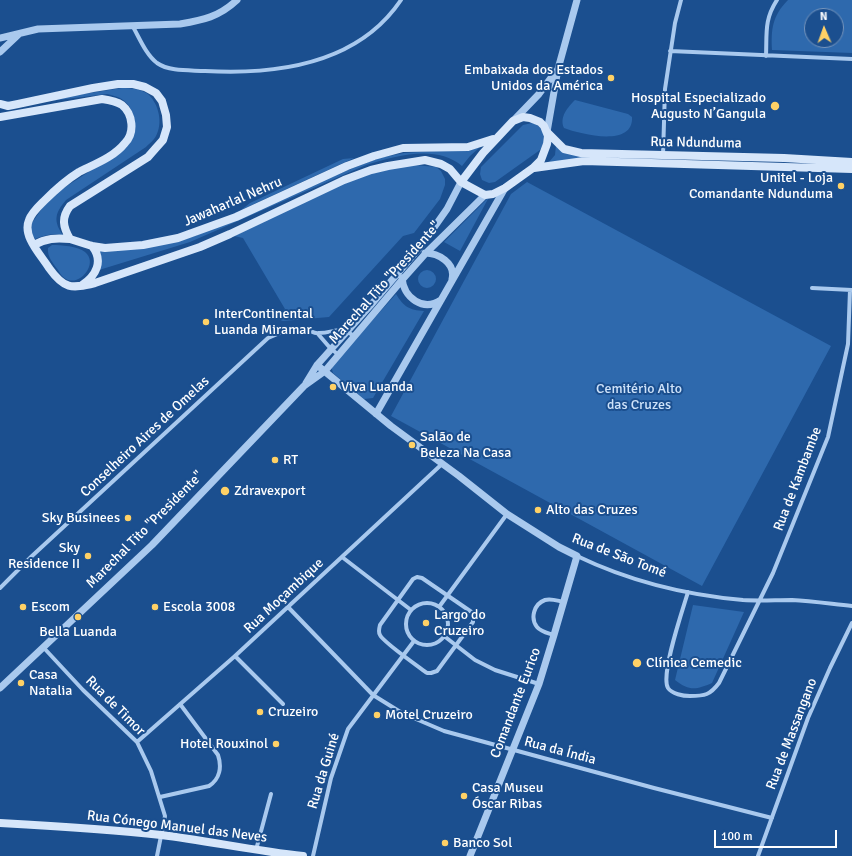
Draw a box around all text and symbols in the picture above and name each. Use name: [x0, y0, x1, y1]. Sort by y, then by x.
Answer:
north arrow: [804, 8, 844, 48]
text: N: [820, 10, 828, 23]
place label: Embaixada dos Estados Unidos da América: [464, 62, 603, 94]
marker: Embaixada dos Estados Unidos da América: [606, 73, 616, 83]
place label: Hospital Especializado Augusto N’Gangula: [631, 90, 766, 122]
marker: Hospital Especializado Augusto N’Gangula: [769, 100, 781, 112]
street label: Rua Ndunduma: [650, 134, 742, 152]
place label: Unitel - Loja Comandante Ndunduma: [689, 170, 833, 202]
street label: Jawaharlal Nehru: [181, 174, 285, 230]
marker: Unitel - Loja Comandante Ndunduma: [836, 181, 846, 191]
street label: Marechal Tito "Presidente": [326, 218, 444, 348]
place label: InterContinental Luanda Miramar: [214, 306, 313, 338]
marker: InterContinental Luanda Miramar: [201, 317, 211, 327]
street label: Conselheiro Aires de Omelas: [77, 373, 213, 501]
place label: Viva Luanda: [341, 379, 413, 395]
park label: Cemitério Alto das Cruzes: [596, 381, 682, 414]
marker: Viva Luanda: [328, 382, 338, 392]
street label: Rua de Kambambe: [770, 425, 826, 533]
place label: Salão de Beleza Na Casa: [420, 429, 511, 462]
marker: Salão de Beleza Na Casa: [407, 440, 417, 450]
place label: RT: [283, 452, 298, 468]
marker: RT: [270, 455, 280, 465]
street label: Marechal Tito "Presidente": [83, 468, 207, 592]
place label: Zdravexport: [234, 483, 306, 499]
marker: Zdravexport: [219, 485, 231, 497]
place label: Alto das Cruzes: [546, 502, 638, 518]
marker: Alto das Cruzes: [533, 505, 543, 515]
place label: Sky Businees: [42, 510, 120, 526]
marker: Sky Businees: [123, 513, 133, 523]
street label: Rua de São Tomé: [569, 530, 669, 582]
place label: Sky Residence II: [8, 540, 80, 572]
marker: Sky Residence II: [83, 551, 93, 561]
street label: Rua Moçambique: [241, 555, 327, 637]
place label: Escom: [31, 599, 70, 615]
place label: Escola 3008: [163, 599, 235, 615]
marker: Escom: [18, 602, 28, 612]
marker: Escola 3008: [150, 602, 160, 612]
place label: Largo do Cruzeiro: [434, 607, 486, 640]
marker: Bella Luanda: [73, 612, 83, 622]
marker: Largo do Cruzeiro: [421, 618, 431, 628]
place label: Bella Luanda: [39, 624, 117, 640]
street label: Comandante Eurico: [487, 645, 545, 761]
place label: Clínica Cemedic: [646, 655, 742, 671]
marker: Clínica Cemedic: [631, 657, 643, 669]
place label: Casa Natalia: [29, 667, 72, 700]
street label: Rua de Timor: [82, 673, 148, 739]
street label: Rua de Massangano: [763, 676, 821, 792]
marker: Casa Natalia: [16, 678, 26, 688]
place label: Cruzeiro: [268, 704, 318, 720]
marker: Cruzeiro: [255, 707, 265, 717]
place label: Motel Cruzeiro: [385, 707, 473, 723]
marker: Motel Cruzeiro: [372, 710, 382, 720]
street label: Rua da Guiné: [304, 731, 344, 811]
street label: Rua da Índia: [522, 733, 598, 769]
place label: Hotel Rouxinol: [180, 736, 268, 752]
marker: Hotel Rouxinol: [271, 739, 281, 749]
place label: Casa Museu Óscar Ribas: [472, 780, 544, 812]
marker: Casa Museu Óscar Ribas: [459, 791, 469, 801]
street label: Rua Cónego Manuel das Neves: [86, 808, 268, 846]
scale bar: [716, 822, 839, 848]
text: 100 m: [721, 829, 753, 844]
place label: Banco Sol: [453, 835, 512, 851]
marker: Banco Sol: [440, 838, 450, 848]

